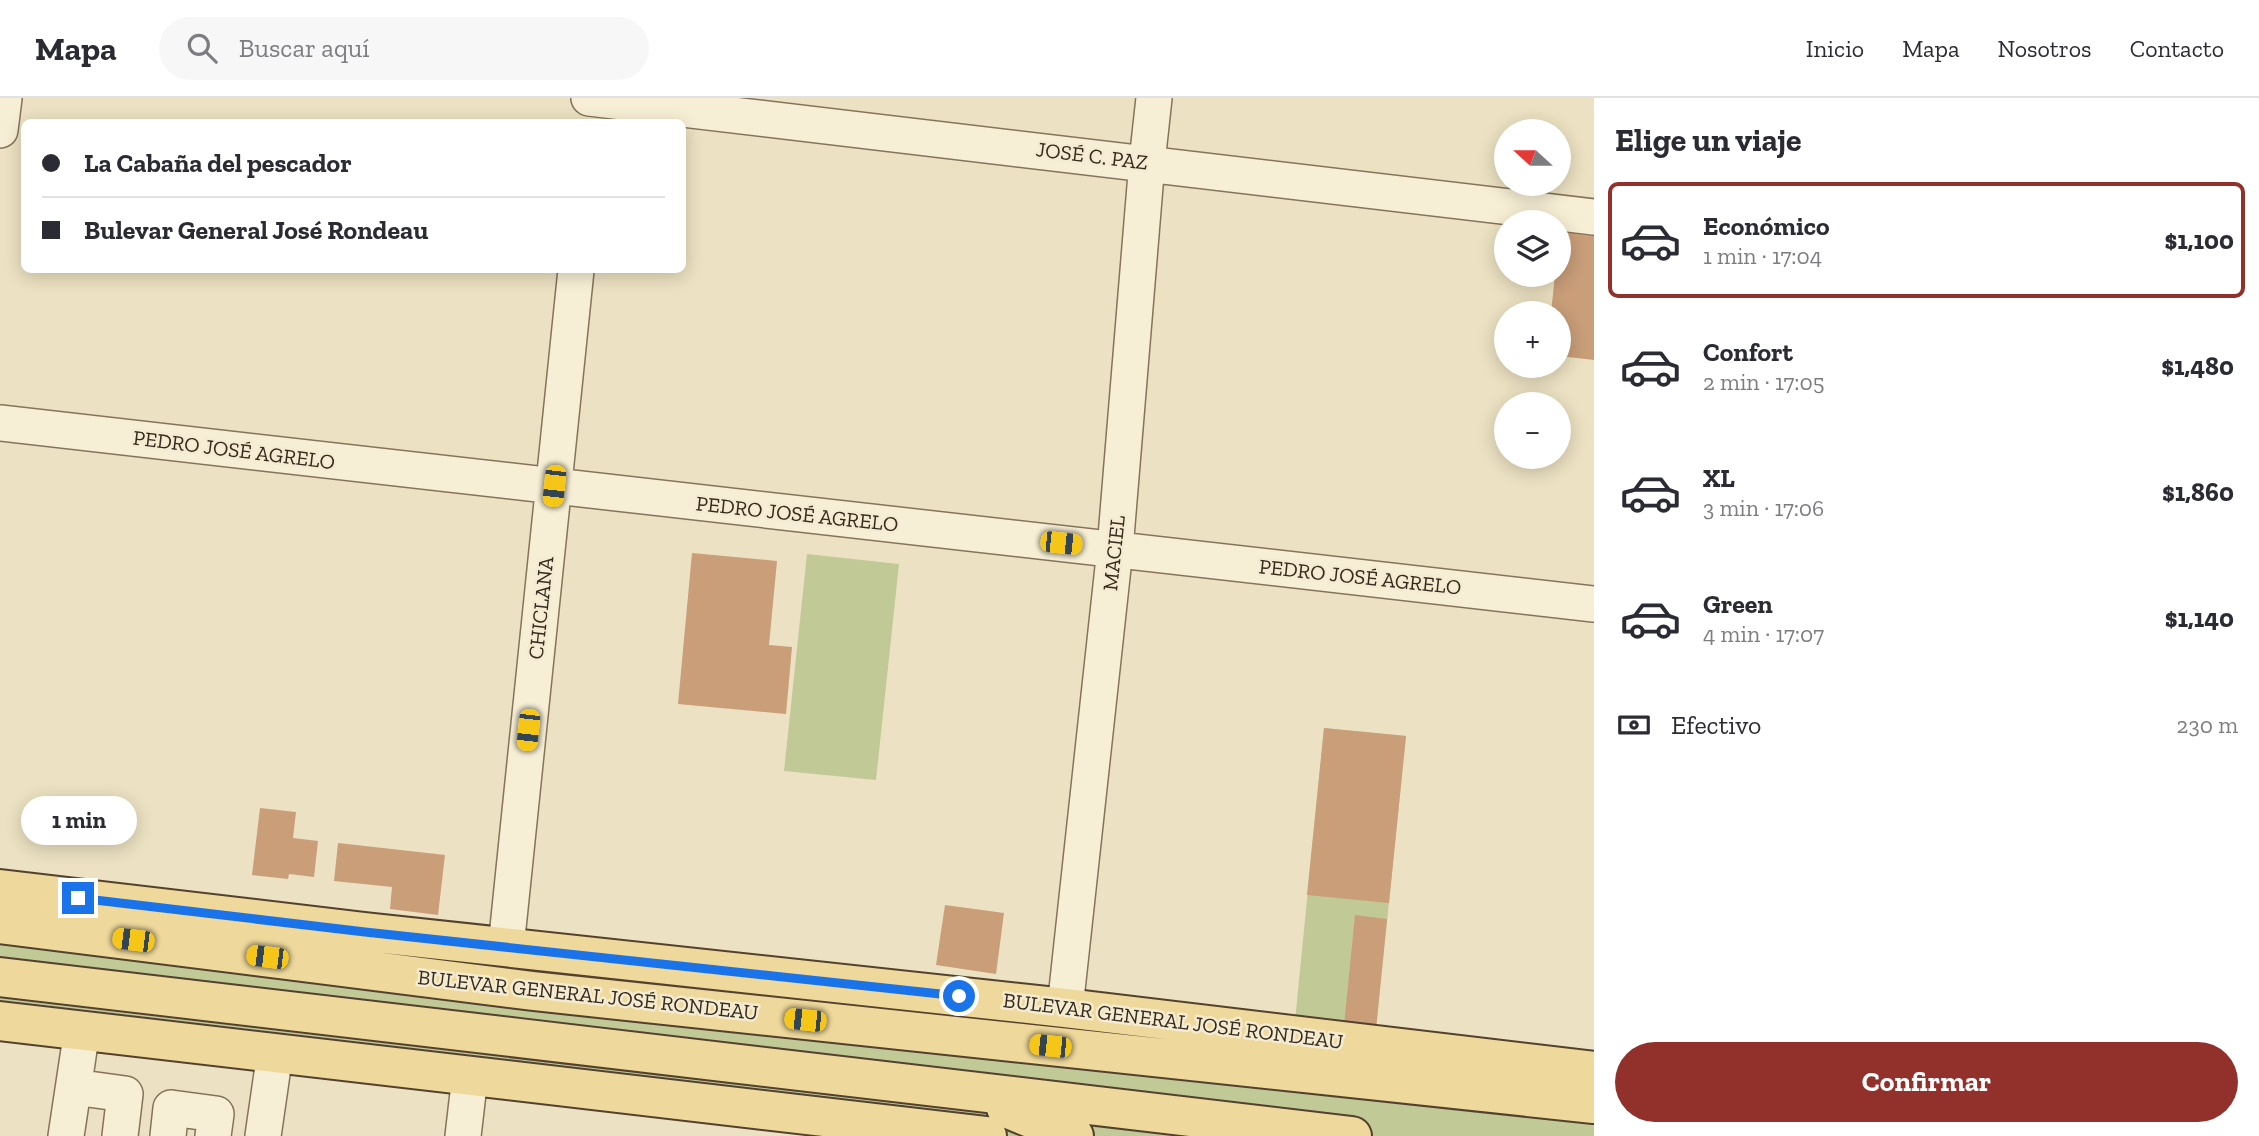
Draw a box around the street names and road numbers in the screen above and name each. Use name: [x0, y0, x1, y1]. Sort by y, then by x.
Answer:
street label: JOSÉ C. PAZ: [1035, 136, 1149, 175]
street label: PEDRO JOSÉ AGRELO: [132, 425, 336, 474]
street label: PEDRO JOSÉ AGRELO: [695, 490, 899, 537]
street label: MACIEL: [1097, 513, 1130, 592]
street label: PEDRO JOSÉ AGRELO: [1258, 553, 1462, 600]
street label: CHICLANA: [523, 555, 558, 661]
street label: BULEVAR GENERAL JOSÉ RONDEAU: [416, 964, 760, 1025]
street label: BULEVAR GENERAL JOSÉ RONDEAU: [1002, 987, 1345, 1054]

